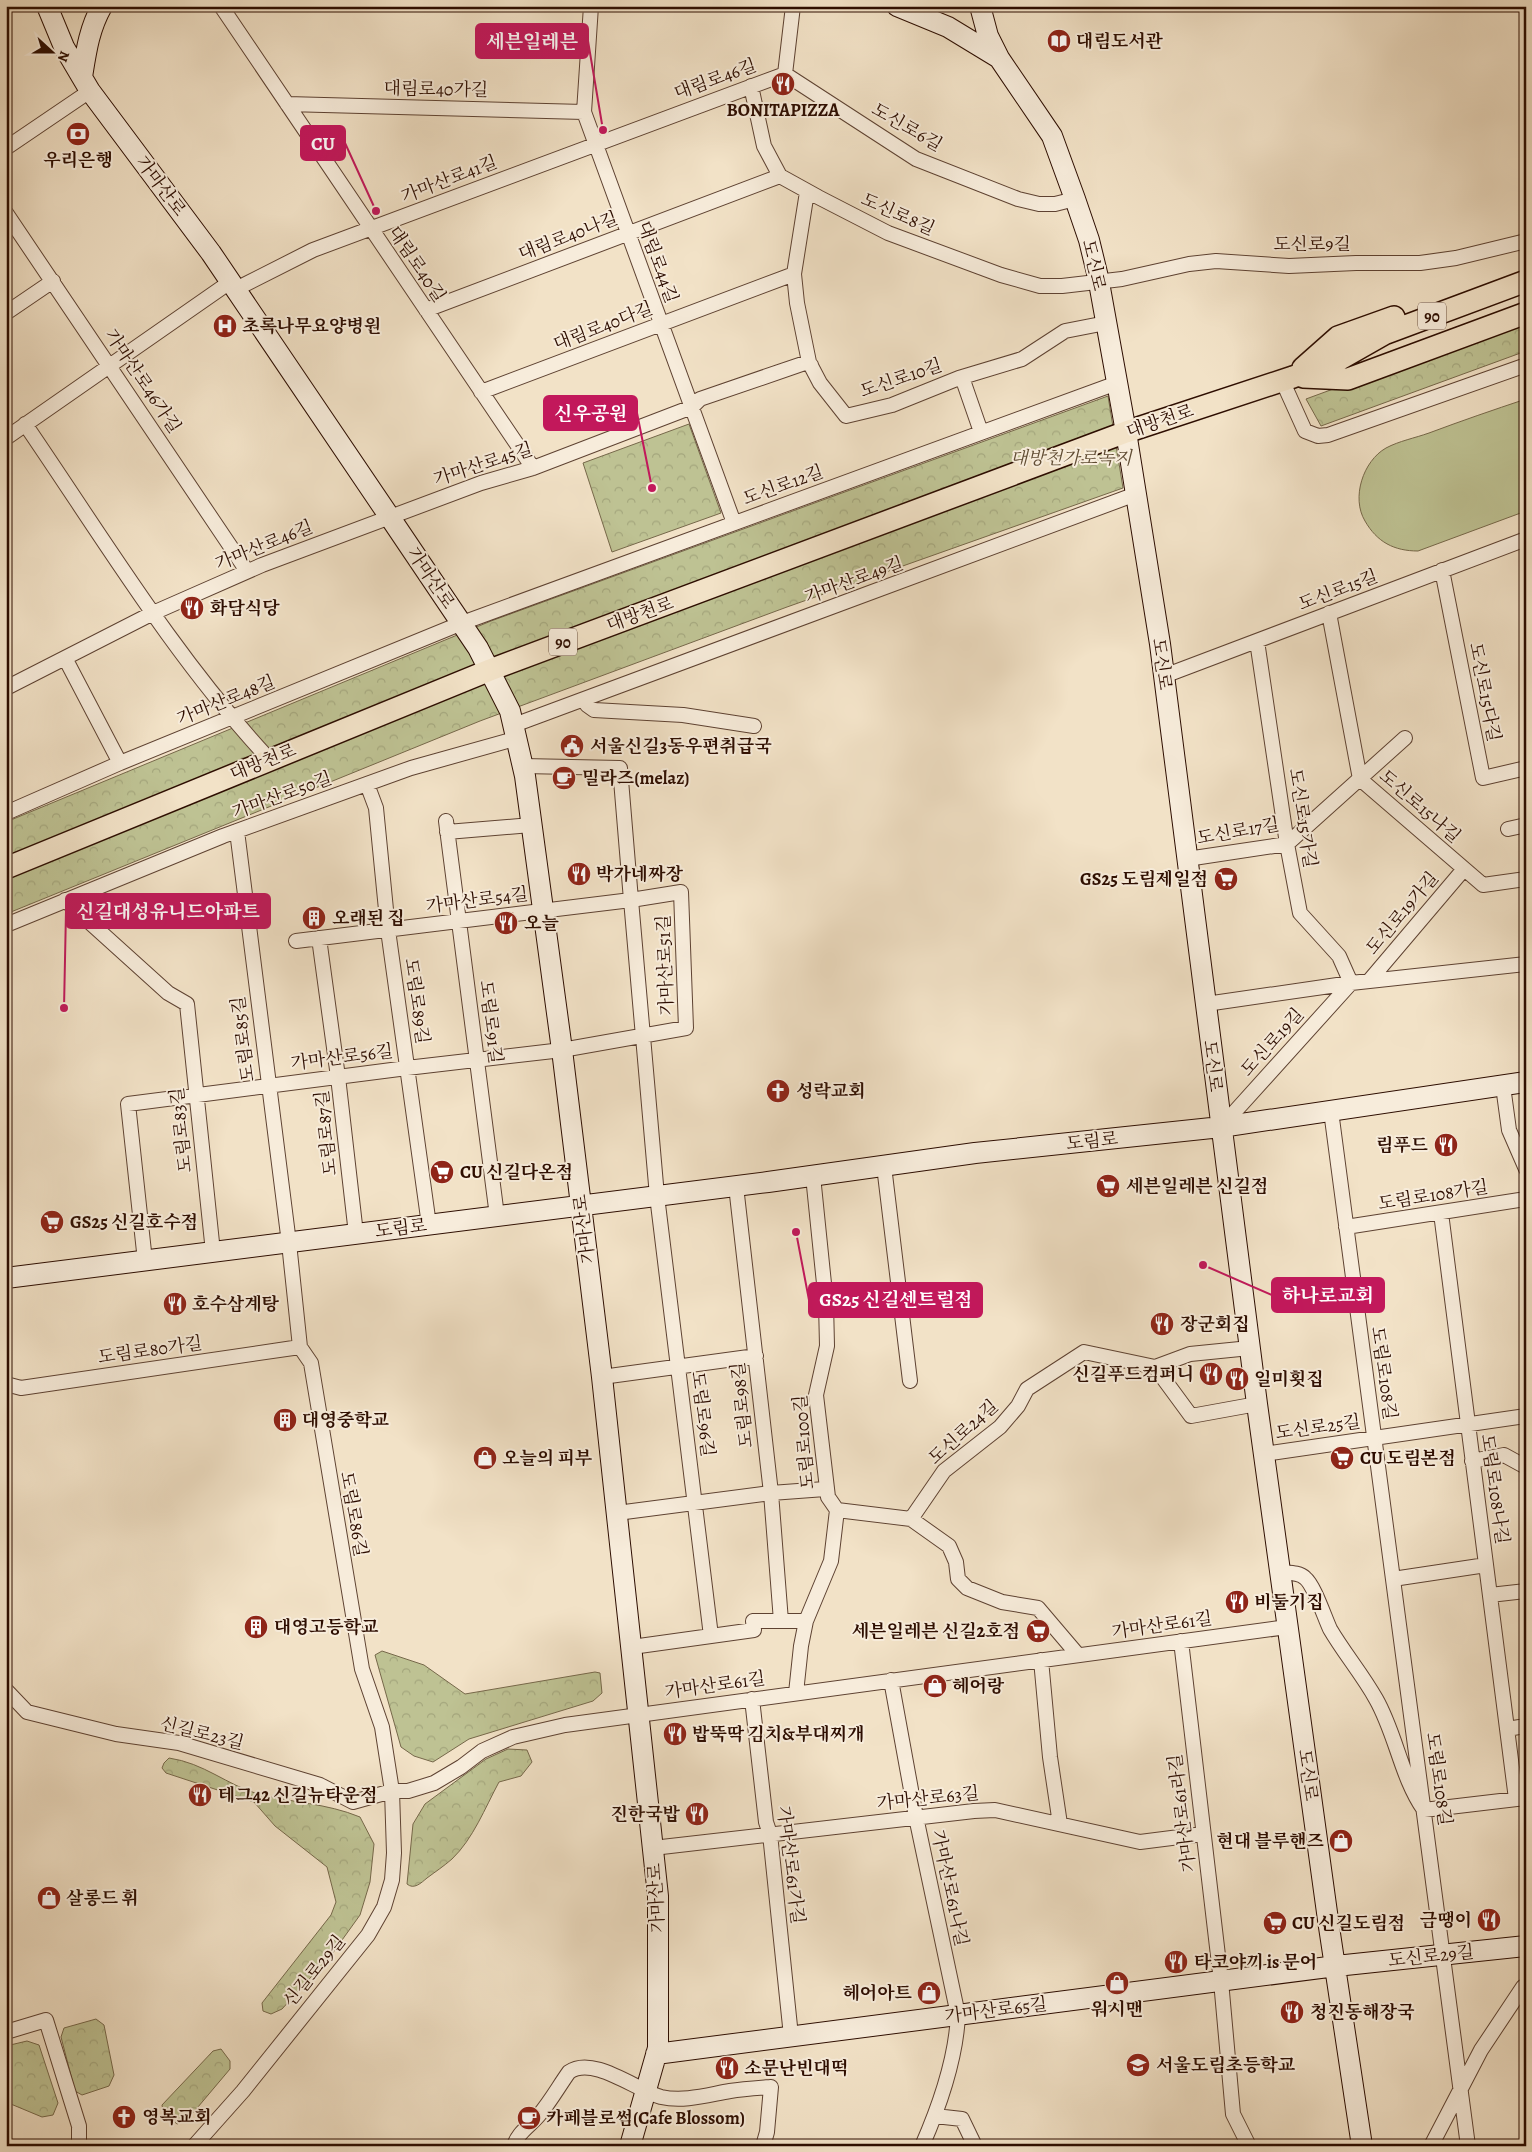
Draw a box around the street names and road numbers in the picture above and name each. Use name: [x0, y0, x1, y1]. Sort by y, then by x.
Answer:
street label: 대림로46길: [670, 53, 760, 105]
street label: 대림로40가길: [383, 76, 489, 102]
street label: 도신로6길: [867, 97, 947, 157]
street label: 가마산로41길: [397, 150, 501, 208]
street label: 가마산로: [130, 151, 192, 221]
street label: 도신로8길: [857, 187, 939, 241]
street label: 대림로40나길: [515, 206, 621, 266]
street label: 대림로44길: [632, 218, 684, 306]
street label: 대림로40길: [383, 221, 451, 307]
street label: 도신로9길: [1273, 232, 1351, 256]
street label: 도신로: [1076, 237, 1112, 293]
street label: 대림로40다길: [550, 296, 656, 356]
road number: 90: [1418, 302, 1446, 330]
street label: 가마산로46가길: [99, 324, 187, 438]
street label: 도신로10길: [857, 353, 945, 403]
street label: 대방천로: [1123, 398, 1197, 444]
street label: 가마산로45길: [430, 437, 536, 491]
street label: 도신로12길: [739, 459, 827, 511]
street label: 가마산로46길: [212, 515, 316, 575]
street label: 가마산로: [402, 542, 460, 614]
street label: 가마산로49길: [801, 551, 907, 609]
street label: 도신로15길: [1295, 564, 1381, 616]
street label: 대방천로: [603, 591, 677, 637]
road number: 90: [549, 628, 577, 656]
street label: 도신로: [1146, 636, 1178, 692]
street label: 도신로15다길: [1464, 640, 1506, 744]
street label: 가마산로48길: [173, 669, 279, 731]
street label: 대방천로: [226, 738, 300, 786]
street label: 도신로15나길: [1374, 764, 1466, 848]
street label: 가마산로50길: [229, 766, 335, 824]
street label: 도신로15가길: [1283, 766, 1323, 870]
street label: 도신로17길: [1195, 812, 1281, 850]
street label: 도신로19가길: [1360, 866, 1444, 960]
street label: 가마산로54길: [424, 882, 530, 918]
street label: 가마산로51길: [651, 914, 679, 1016]
street label: 도림로89길: [399, 957, 435, 1045]
street label: 도림로91길: [474, 979, 508, 1065]
street label: 도림로85길: [226, 995, 260, 1083]
street label: 도신로19길: [1235, 1003, 1309, 1081]
street label: 가마산로56길: [289, 1039, 395, 1075]
street label: 도신로: [1198, 1039, 1228, 1093]
street label: 도림로83길: [165, 1086, 197, 1174]
street label: 도림로87길: [310, 1089, 342, 1177]
street label: 도림로: [1065, 1126, 1119, 1156]
street label: 도림로108가길: [1376, 1174, 1490, 1216]
street label: 가마산로: [568, 1193, 600, 1265]
street label: 도림로: [374, 1213, 428, 1243]
street label: 도림로108길: [1366, 1325, 1402, 1421]
street label: 도림로80가길: [96, 1331, 204, 1369]
street label: 도림로98길: [726, 1361, 758, 1449]
street label: 도림로96길: [686, 1370, 720, 1458]
street label: 도림로100길: [788, 1394, 820, 1490]
street label: 도신로24길: [923, 1394, 1003, 1470]
street label: 도신로25길: [1274, 1409, 1362, 1445]
street label: 도림로108나길: [1475, 1432, 1515, 1546]
street label: 도림로86길: [335, 1469, 373, 1559]
street label: 가마산로61길: [1110, 1606, 1214, 1644]
street label: 가마산로61길: [663, 1666, 767, 1704]
street label: 신길로23길: [158, 1711, 246, 1755]
street label: 도림로108길: [1421, 1731, 1457, 1827]
street label: 도신로: [1292, 1747, 1324, 1803]
street label: 가마산로61라길: [1163, 1753, 1201, 1873]
street label: 가마산로63길: [876, 1781, 980, 1815]
street label: 가마산로61가길: [772, 1805, 810, 1925]
street label: 가마산로61나길: [926, 1827, 974, 1949]
street label: 가마산로: [642, 1863, 670, 1933]
street label: 신길로29길: [278, 1930, 350, 2012]
street label: 도신로29길: [1387, 1940, 1475, 1972]
street label: 가마산로65길: [943, 1992, 1049, 2028]

